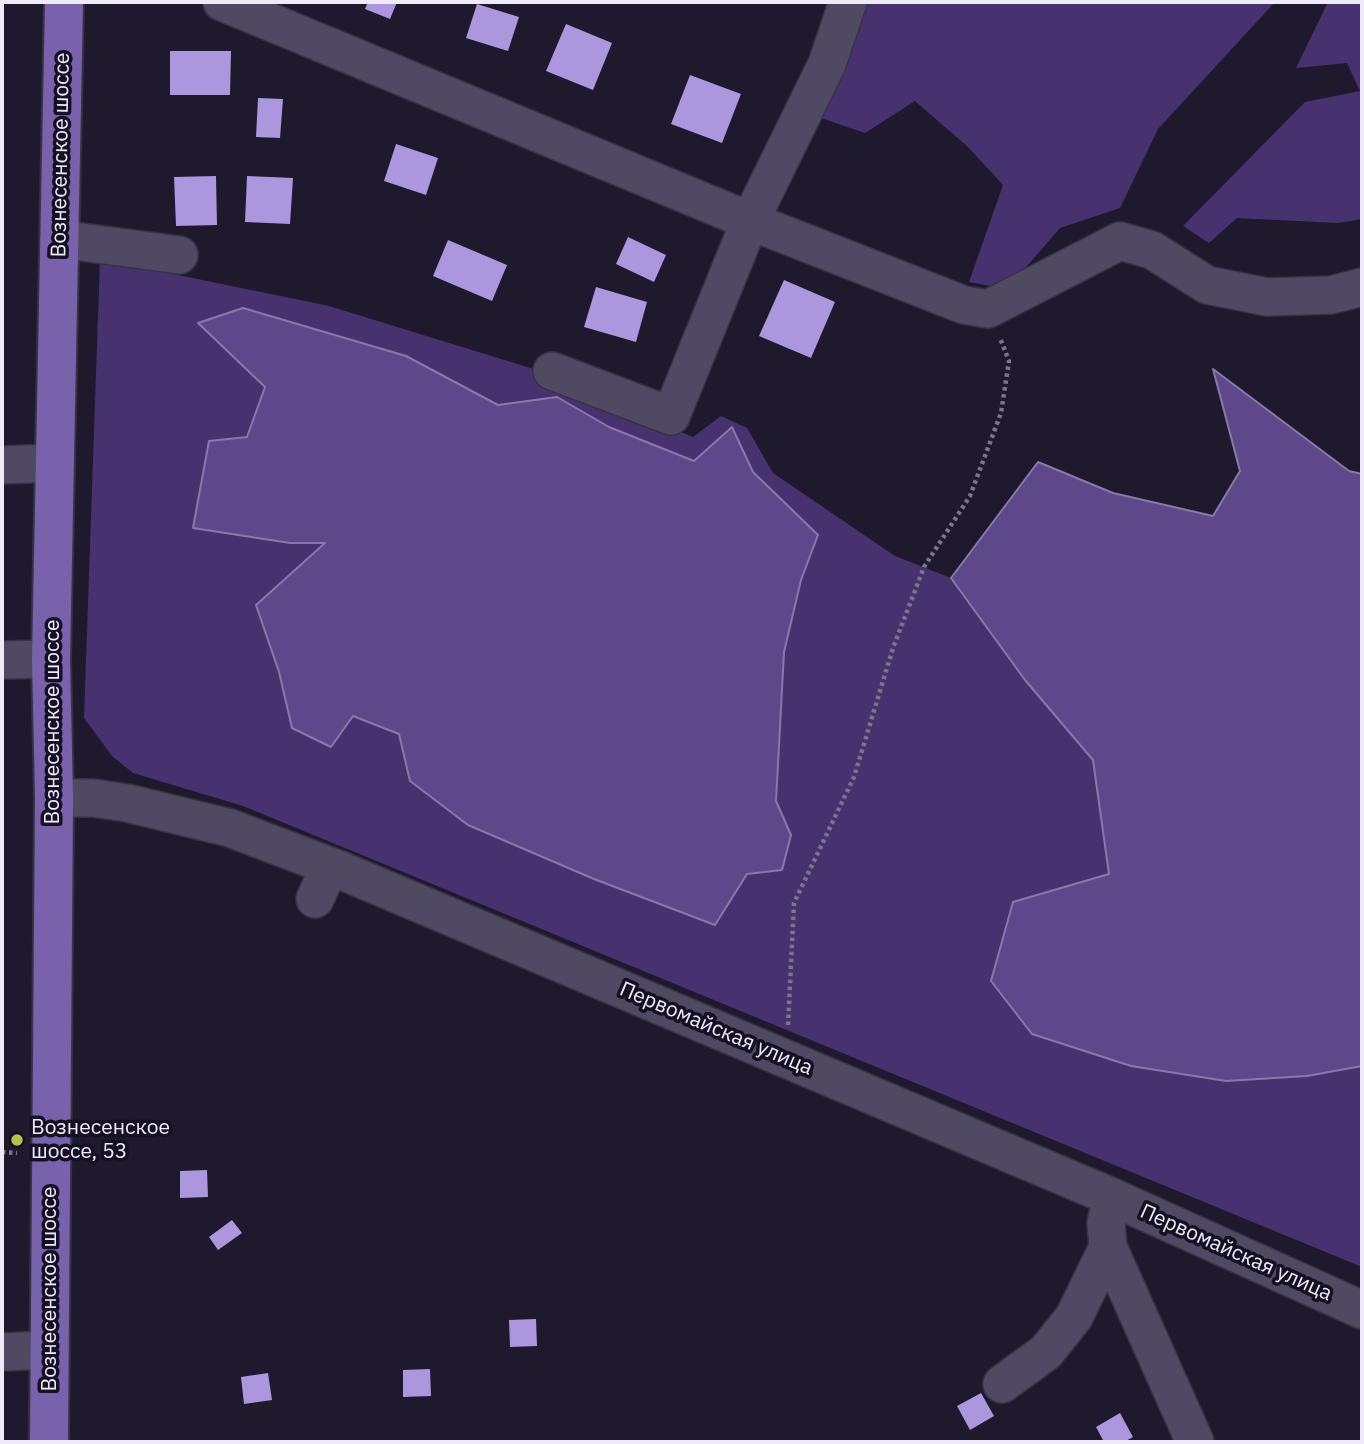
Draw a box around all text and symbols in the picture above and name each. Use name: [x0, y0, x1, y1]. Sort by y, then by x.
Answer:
street label: Вознесенское шоссе: [47, 52, 75, 258]
street label: Вознесенское шоссе: [40, 620, 66, 824]
street label: Первомайская улица: [616, 977, 816, 1081]
place label: Вознесенское шоссе, 53: [31, 1115, 170, 1165]
marker: Вознесенское шоссе, 53: [9, 1132, 25, 1148]
street label: Вознесенское шоссе: [37, 1187, 63, 1391]
street label: Первомайская улица: [1136, 1199, 1336, 1307]

